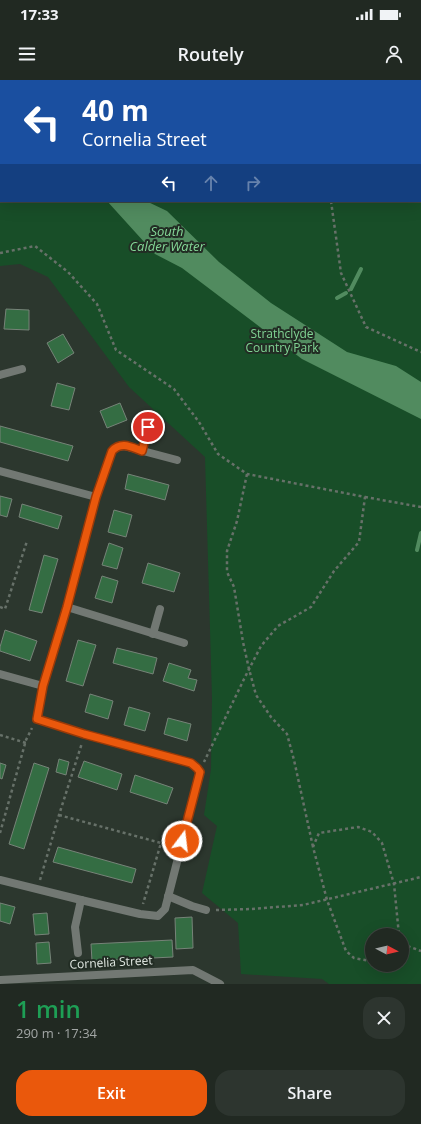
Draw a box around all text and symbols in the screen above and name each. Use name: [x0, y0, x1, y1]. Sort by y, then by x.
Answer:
text: 17:33: [20, 4, 59, 24]
text: Routely: [177, 42, 244, 66]
icon: menu: [16, 43, 38, 65]
icon: person: [383, 43, 405, 65]
text: 40 m: [82, 91, 149, 129]
icon: left: [16, 96, 68, 148]
text: Cornelia Street: [82, 127, 207, 151]
icon: left: [158, 172, 180, 194]
icon: ahead: [200, 172, 222, 194]
icon: right: [242, 172, 264, 194]
water label: South Calder Water: [129, 222, 205, 255]
park label: Strathclyde Country Park: [246, 325, 319, 356]
pin: [131, 410, 165, 444]
icon: arrive: [137, 416, 159, 438]
position arrow: [161, 820, 203, 862]
north arrow: [365, 928, 409, 972]
map controls: [365, 928, 409, 972]
street label: Cornelia Street: [69, 951, 153, 973]
text: 1 min: [16, 992, 81, 1025]
button: close: [363, 997, 405, 1039]
text: 290 m · 17:34: [16, 1024, 97, 1042]
button: Exit: [16, 1070, 207, 1116]
button: Share: [215, 1070, 405, 1116]

